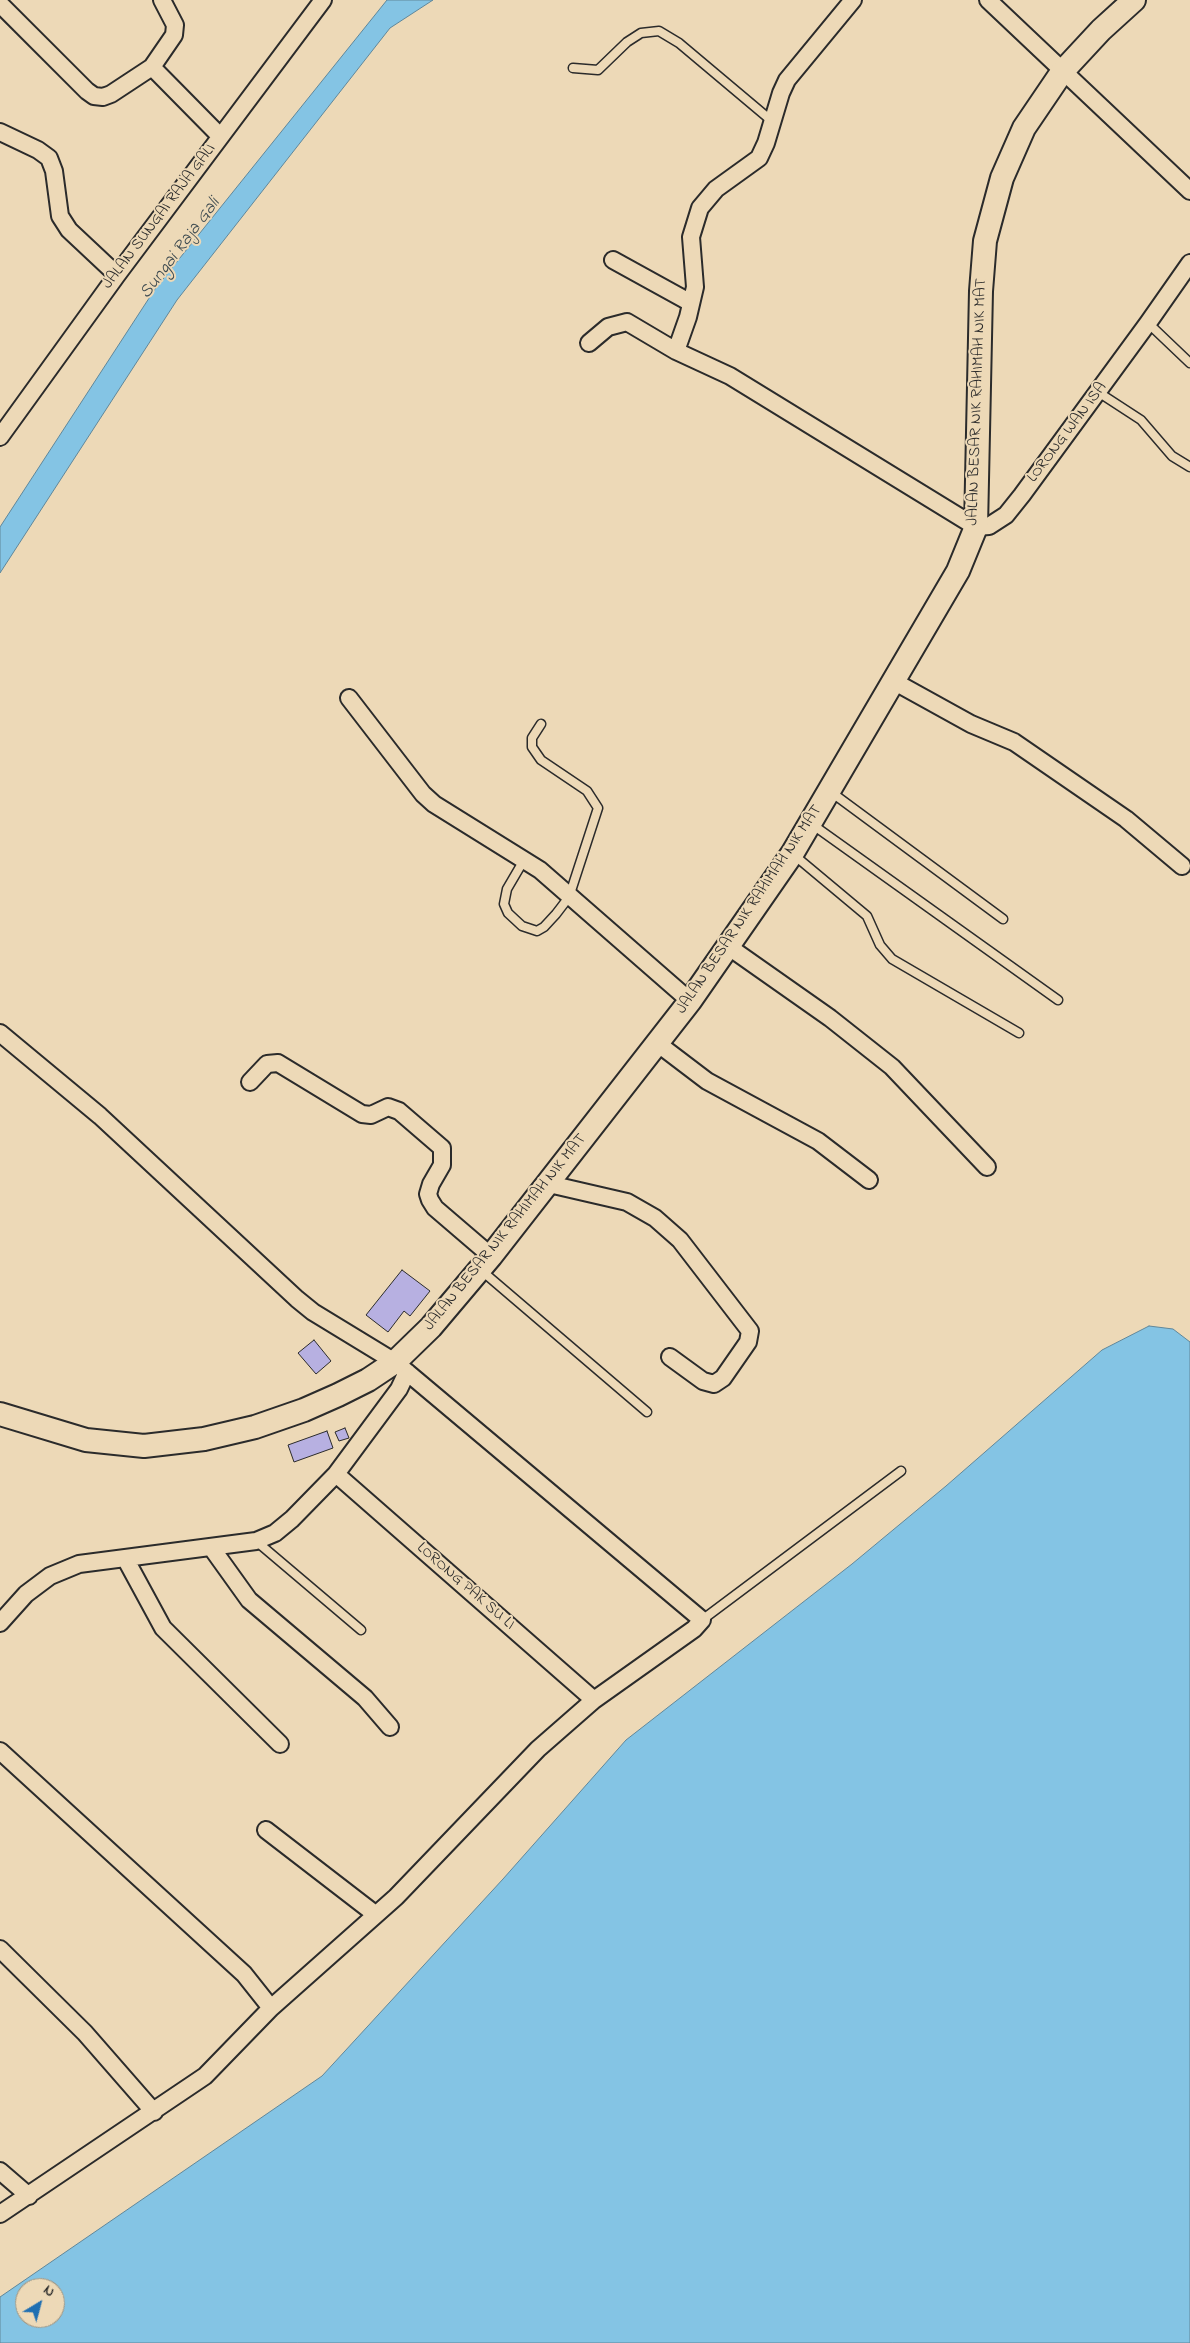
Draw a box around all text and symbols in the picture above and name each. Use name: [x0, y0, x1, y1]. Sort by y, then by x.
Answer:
street label: JALAN SUNGAI RAJA GALI: [99, 141, 221, 293]
water label: Sungai Raja Gali: [136, 194, 226, 304]
street label: JALAN BESAR NIK RAHIMAH NIK MAT: [964, 278, 992, 526]
street label: LORONG WAN ISA: [1024, 379, 1112, 487]
street label: JALAN BESAR NIK RAHIMAH NIK MAT: [673, 802, 827, 1018]
street label: JALAN BESAR NIK RAHIMAH NIK MAT: [421, 1131, 591, 1335]
street label: LORONG PAK SU LI: [412, 1539, 518, 1635]
north arrow: [15, 2278, 65, 2328]
text: N: [39, 2280, 59, 2303]

